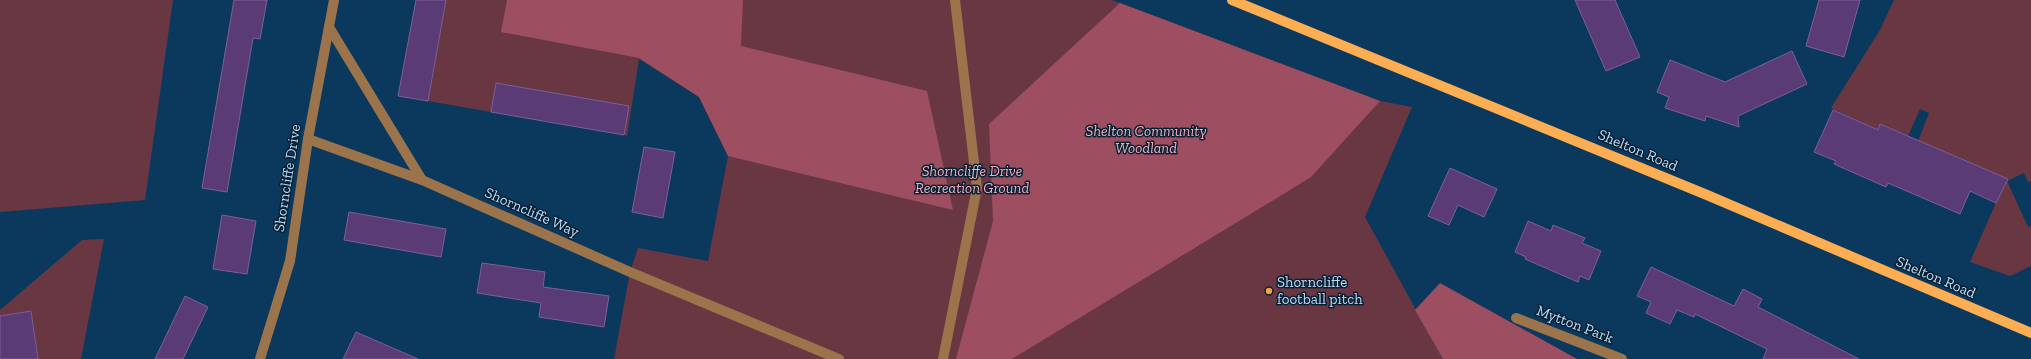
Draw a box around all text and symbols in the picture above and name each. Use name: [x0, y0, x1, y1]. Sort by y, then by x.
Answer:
park label: Shelton Community Woodland: [1086, 122, 1206, 157]
street label: Shorncliffe Drive: [270, 123, 304, 233]
street label: Shelton Road: [1595, 125, 1681, 175]
park label: Shorncliffe Drive Recreation Ground: [915, 162, 1029, 197]
street label: Shorncliffe Way: [482, 183, 582, 241]
street label: Shelton Road: [1893, 252, 1979, 302]
place label: Shorncliffe football pitch: [1277, 273, 1363, 308]
marker: Shorncliffe football pitch: [1264, 286, 1274, 296]
street label: Mytton Park: [1534, 301, 1616, 347]

